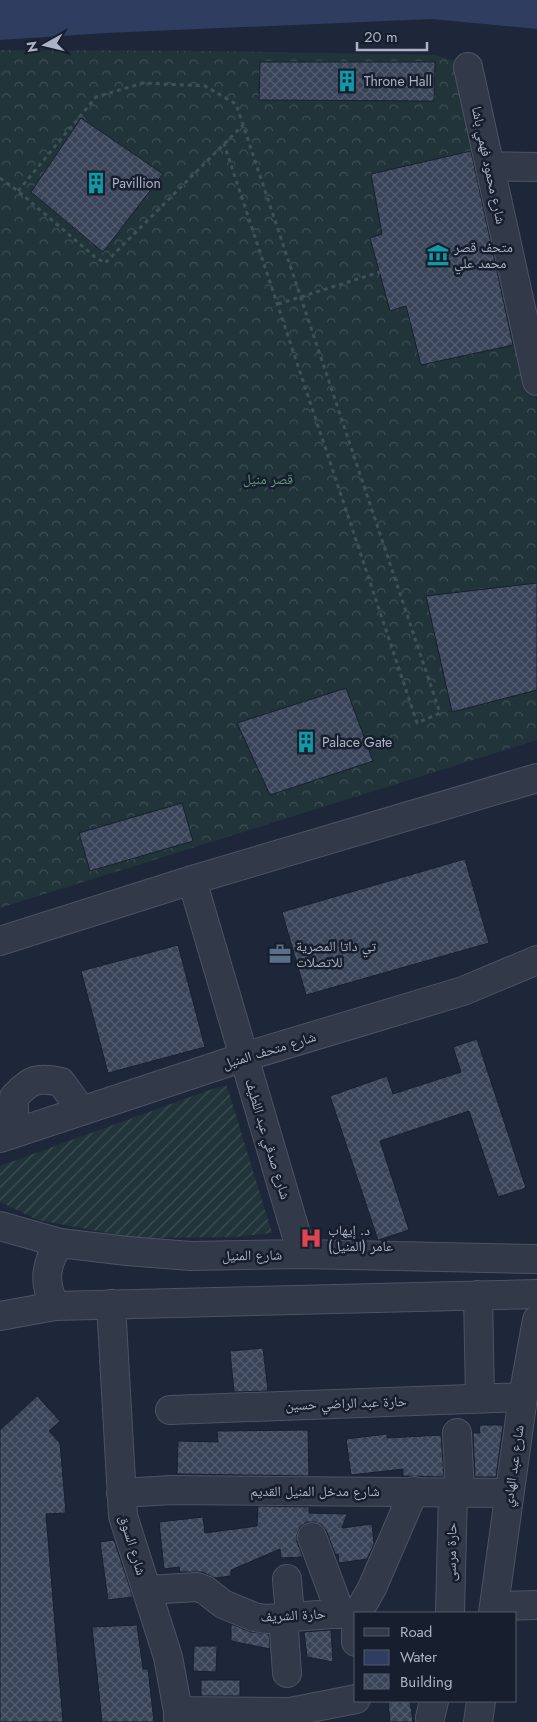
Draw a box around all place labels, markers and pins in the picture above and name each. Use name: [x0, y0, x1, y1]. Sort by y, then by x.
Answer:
building icon: Throne Hall: [334, 68, 360, 94]
place label: Throne Hall: [364, 71, 432, 91]
building icon: Pavillion: [83, 170, 109, 196]
place label: Pavillion: [112, 173, 161, 193]
place label: متحف قصر محمد علي: [453, 237, 513, 275]
museum icon: متحف قصر محمد علي: [425, 242, 451, 268]
building icon: Palace Gate: [293, 729, 319, 755]
place label: Palace Gate: [322, 732, 392, 752]
place label: تي داتا المصرية للاتصلات: [296, 936, 376, 972]
office icon: تي داتا المصرية للاتصلات: [267, 941, 293, 967]
place label: د. إيهاب عامر (المنيل): [328, 1220, 393, 1256]
hospital icon: د. إيهاب عامر (المنيل): [298, 1225, 324, 1251]

